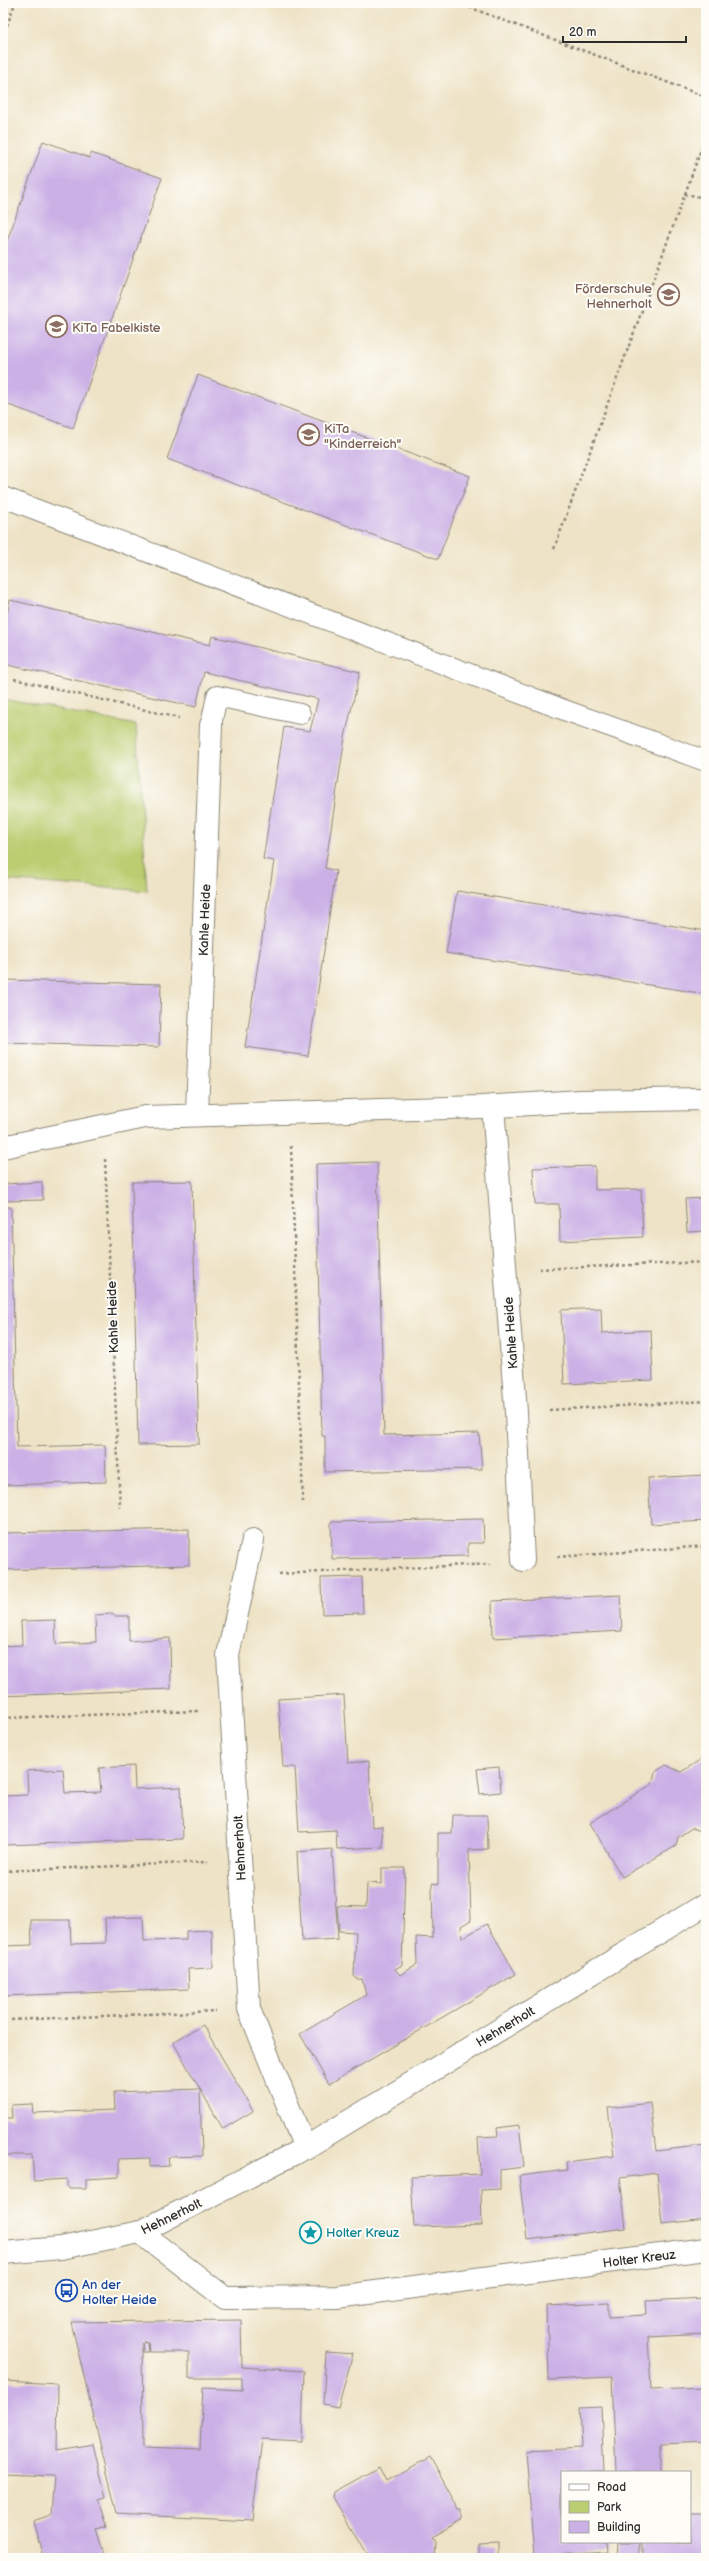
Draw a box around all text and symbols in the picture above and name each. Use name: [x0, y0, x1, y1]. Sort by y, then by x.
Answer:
scale bar: [563, 18, 686, 44]
text: 20 m: [569, 25, 596, 40]
place label: Förderschule Hehnerholt: [575, 281, 652, 312]
school or university icon: Förderschule Hehnerholt: [655, 282, 681, 308]
school or university icon: KiTa Fabelkiste: [43, 314, 69, 340]
place label: KiTa Fabelkiste: [72, 320, 161, 336]
place label: KiTa "Kinderreich": [324, 421, 401, 452]
school or university icon: KiTa "Kinderreich": [296, 422, 322, 448]
street label: Kahle Heide: [196, 883, 214, 956]
street label: Kahle Heide: [104, 1280, 122, 1353]
street label: Kahle Heide: [500, 1296, 521, 1370]
street label: Hehnerholt: [230, 1815, 250, 1881]
street label: Hehnerholt: [473, 2003, 538, 2051]
street label: Hehnerholt: [138, 2195, 204, 2238]
place icon: Holter Kreuz: [297, 2219, 323, 2245]
place label: Holter Kreuz: [326, 2225, 400, 2241]
street label: Holter Kreuz: [602, 2246, 677, 2271]
place label: An der Holter Heide: [82, 2277, 157, 2308]
bus stop icon: An der Holter Heide: [54, 2278, 80, 2304]
legend: [561, 2471, 691, 2543]
text: Road: [597, 2480, 626, 2495]
text: Park: [597, 2500, 621, 2515]
text: Building: [597, 2520, 641, 2535]

